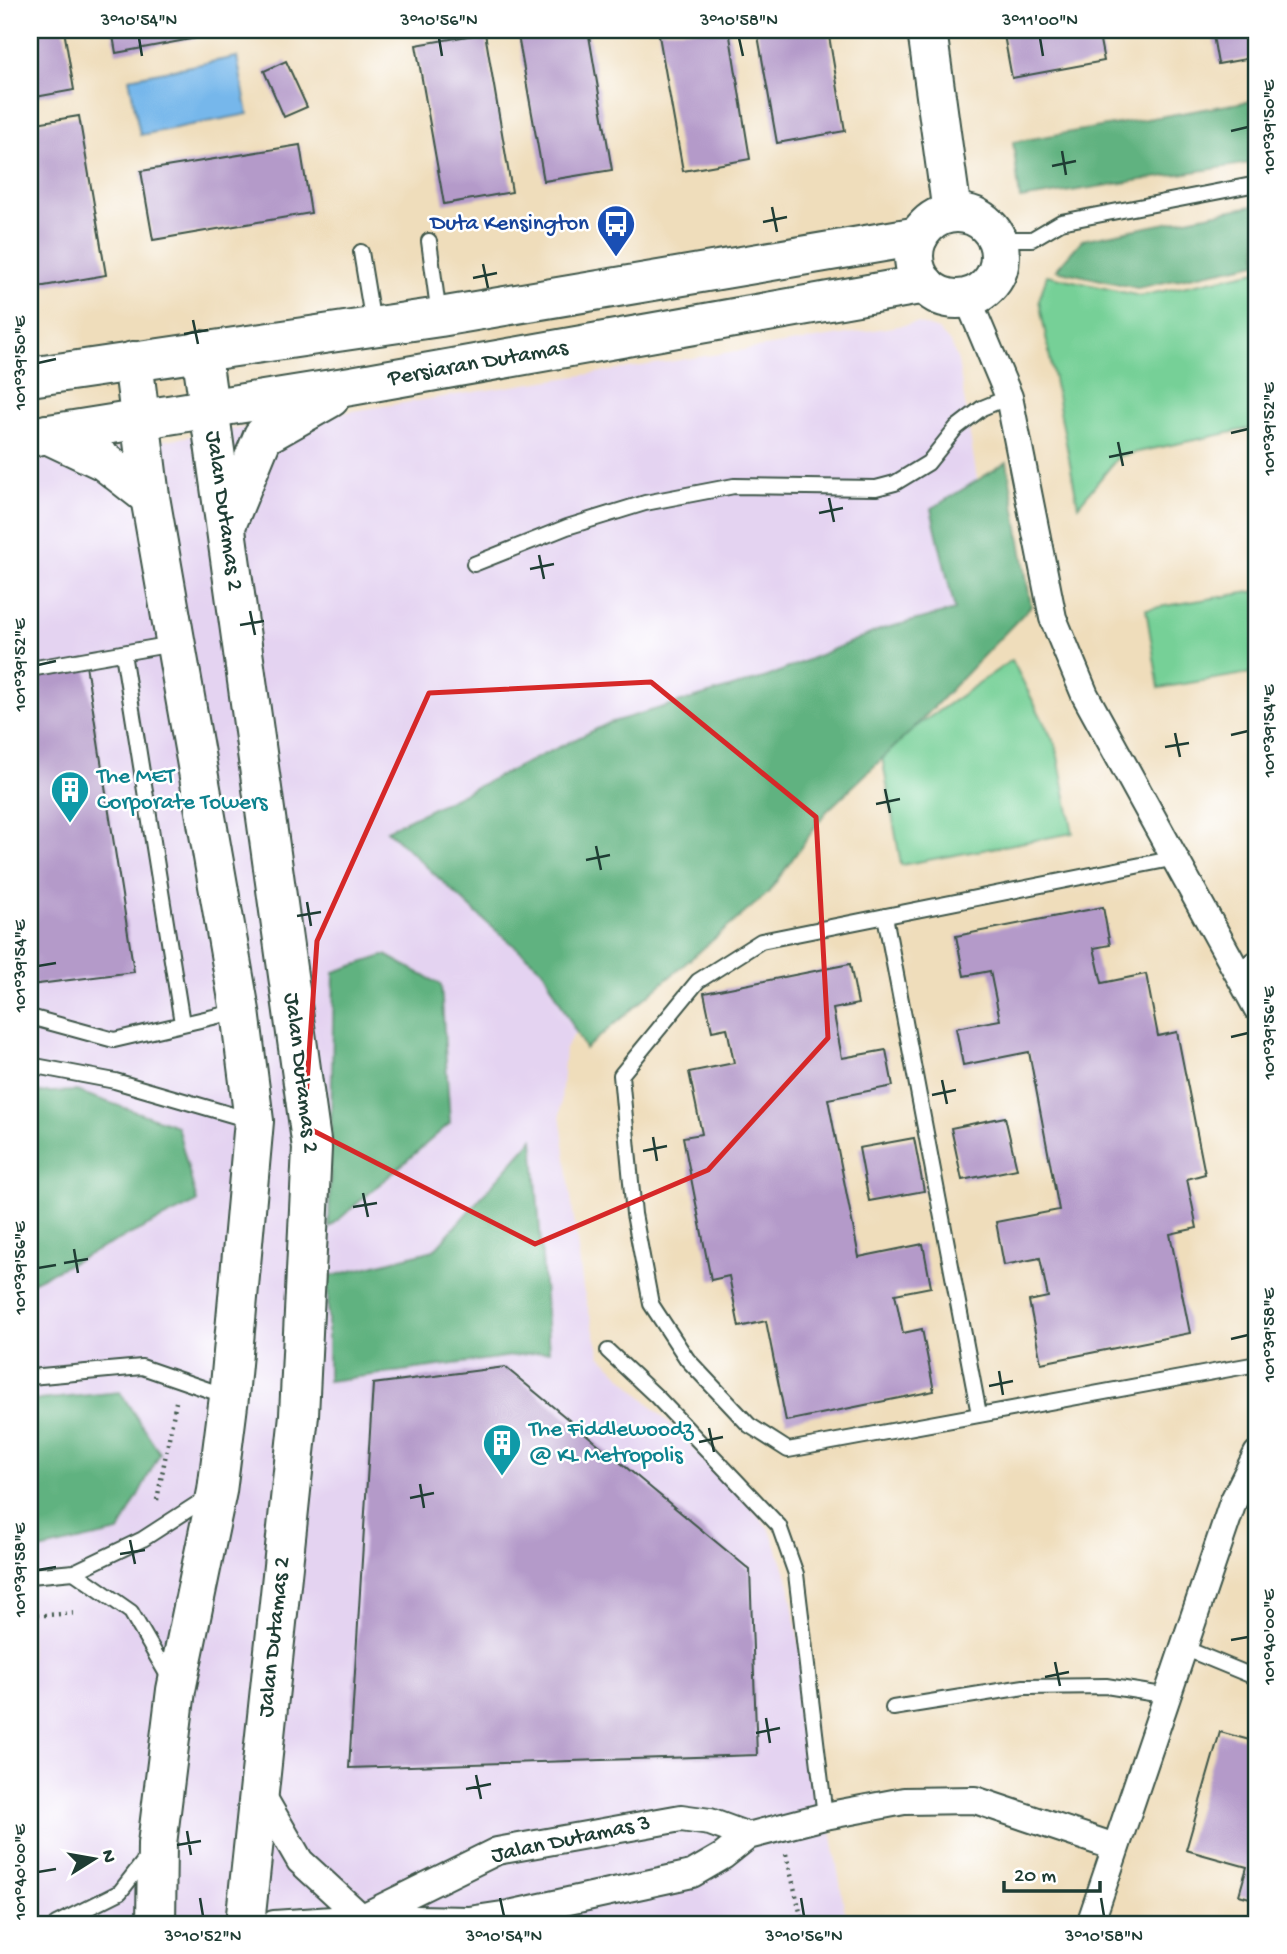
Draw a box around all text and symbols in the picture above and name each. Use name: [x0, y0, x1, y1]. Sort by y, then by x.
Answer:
text: 3°10'54"N: [100, 11, 177, 32]
text: 3°10'56"N: [399, 11, 478, 32]
text: 3°10'58"N: [699, 11, 778, 32]
text: 3°11'00"N: [1001, 11, 1078, 32]
text: 101°39'50"E: [1260, 79, 1281, 175]
bus stop icon: Duta Kensington: [595, 203, 637, 258]
place label: Duta Kensington: [428, 211, 589, 238]
text: 101°39'50"E: [11, 315, 32, 411]
street label: Persiaran Dutamas: [385, 335, 570, 393]
text: 101°39'52"E: [1260, 382, 1281, 476]
street label: Jalan Dutamas 2: [198, 429, 248, 593]
text: 101°39'52"E: [11, 618, 32, 712]
text: 101°39'54"E: [1260, 684, 1281, 778]
place label: The MET Corporate Towers: [95, 764, 268, 817]
building icon: The MET Corporate Towers: [49, 769, 91, 824]
text: 101°39'54"E: [11, 919, 32, 1013]
text: 101°39'56"E: [1260, 986, 1281, 1081]
street label: Jalan Dutamas 2: [277, 991, 323, 1155]
text: 101°39'56"E: [11, 1221, 32, 1316]
text: 101°39'58"E: [1260, 1287, 1281, 1383]
place label: The Fiddlewoodz @ KL Metropolis: [527, 1417, 694, 1470]
building icon: The Fiddlewoodz @ KL Metropolis: [481, 1422, 523, 1477]
text: 101°39'58"E: [11, 1522, 32, 1618]
street label: Jalan Dutamas 2: [253, 1555, 297, 1719]
text: 101°40'00"E: [1260, 1589, 1281, 1686]
street label: Jalan Dutamas 3: [489, 1810, 653, 1870]
text: 101°40'00"E: [11, 1824, 32, 1921]
north arrow: [60, 1825, 130, 1895]
text: N: [95, 1848, 120, 1865]
scale bar: [1004, 1849, 1100, 1893]
text: 20 m: [1014, 1865, 1056, 1890]
text: 3°10'52"N: [163, 1927, 242, 1948]
text: 3°10'54"N: [465, 1927, 542, 1948]
text: 3°10'56"N: [764, 1927, 843, 1948]
text: 3°10'58"N: [1064, 1927, 1143, 1948]

